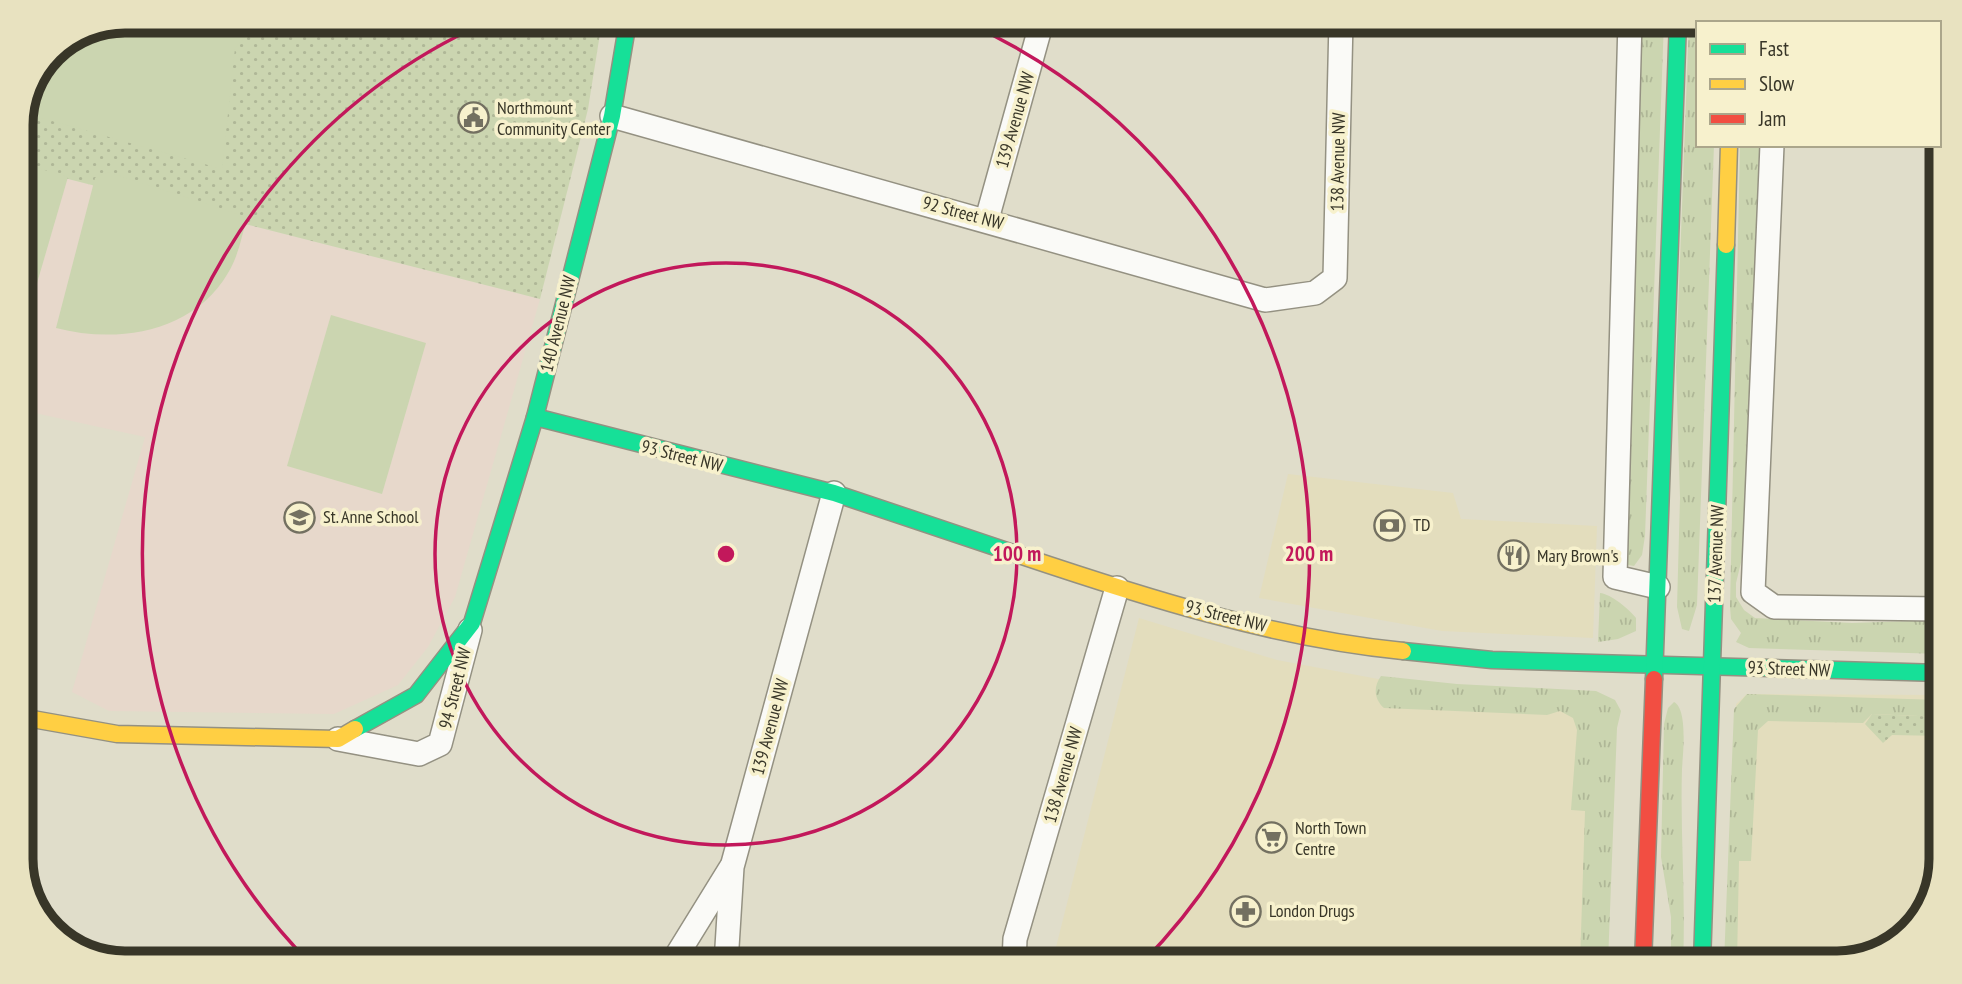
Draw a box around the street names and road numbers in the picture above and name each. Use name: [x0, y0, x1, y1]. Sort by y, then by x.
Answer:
street label: 139 Avenue NW: [990, 69, 1039, 170]
street label: 138 Avenue NW: [1325, 112, 1350, 212]
street label: 92 Street NW: [920, 191, 1006, 234]
street label: 140 Avenue NW: [534, 273, 581, 375]
street label: 93 Street NW: [639, 434, 725, 477]
street label: 137 Avenue NW: [1702, 505, 1729, 603]
street label: 93 Street NW: [1183, 594, 1269, 637]
street label: 94 Street NW: [433, 645, 476, 731]
street label: 93 Street NW: [1747, 656, 1831, 681]
street label: 139 Avenue NW: [746, 676, 793, 778]
street label: 138 Avenue NW: [1038, 724, 1087, 825]

